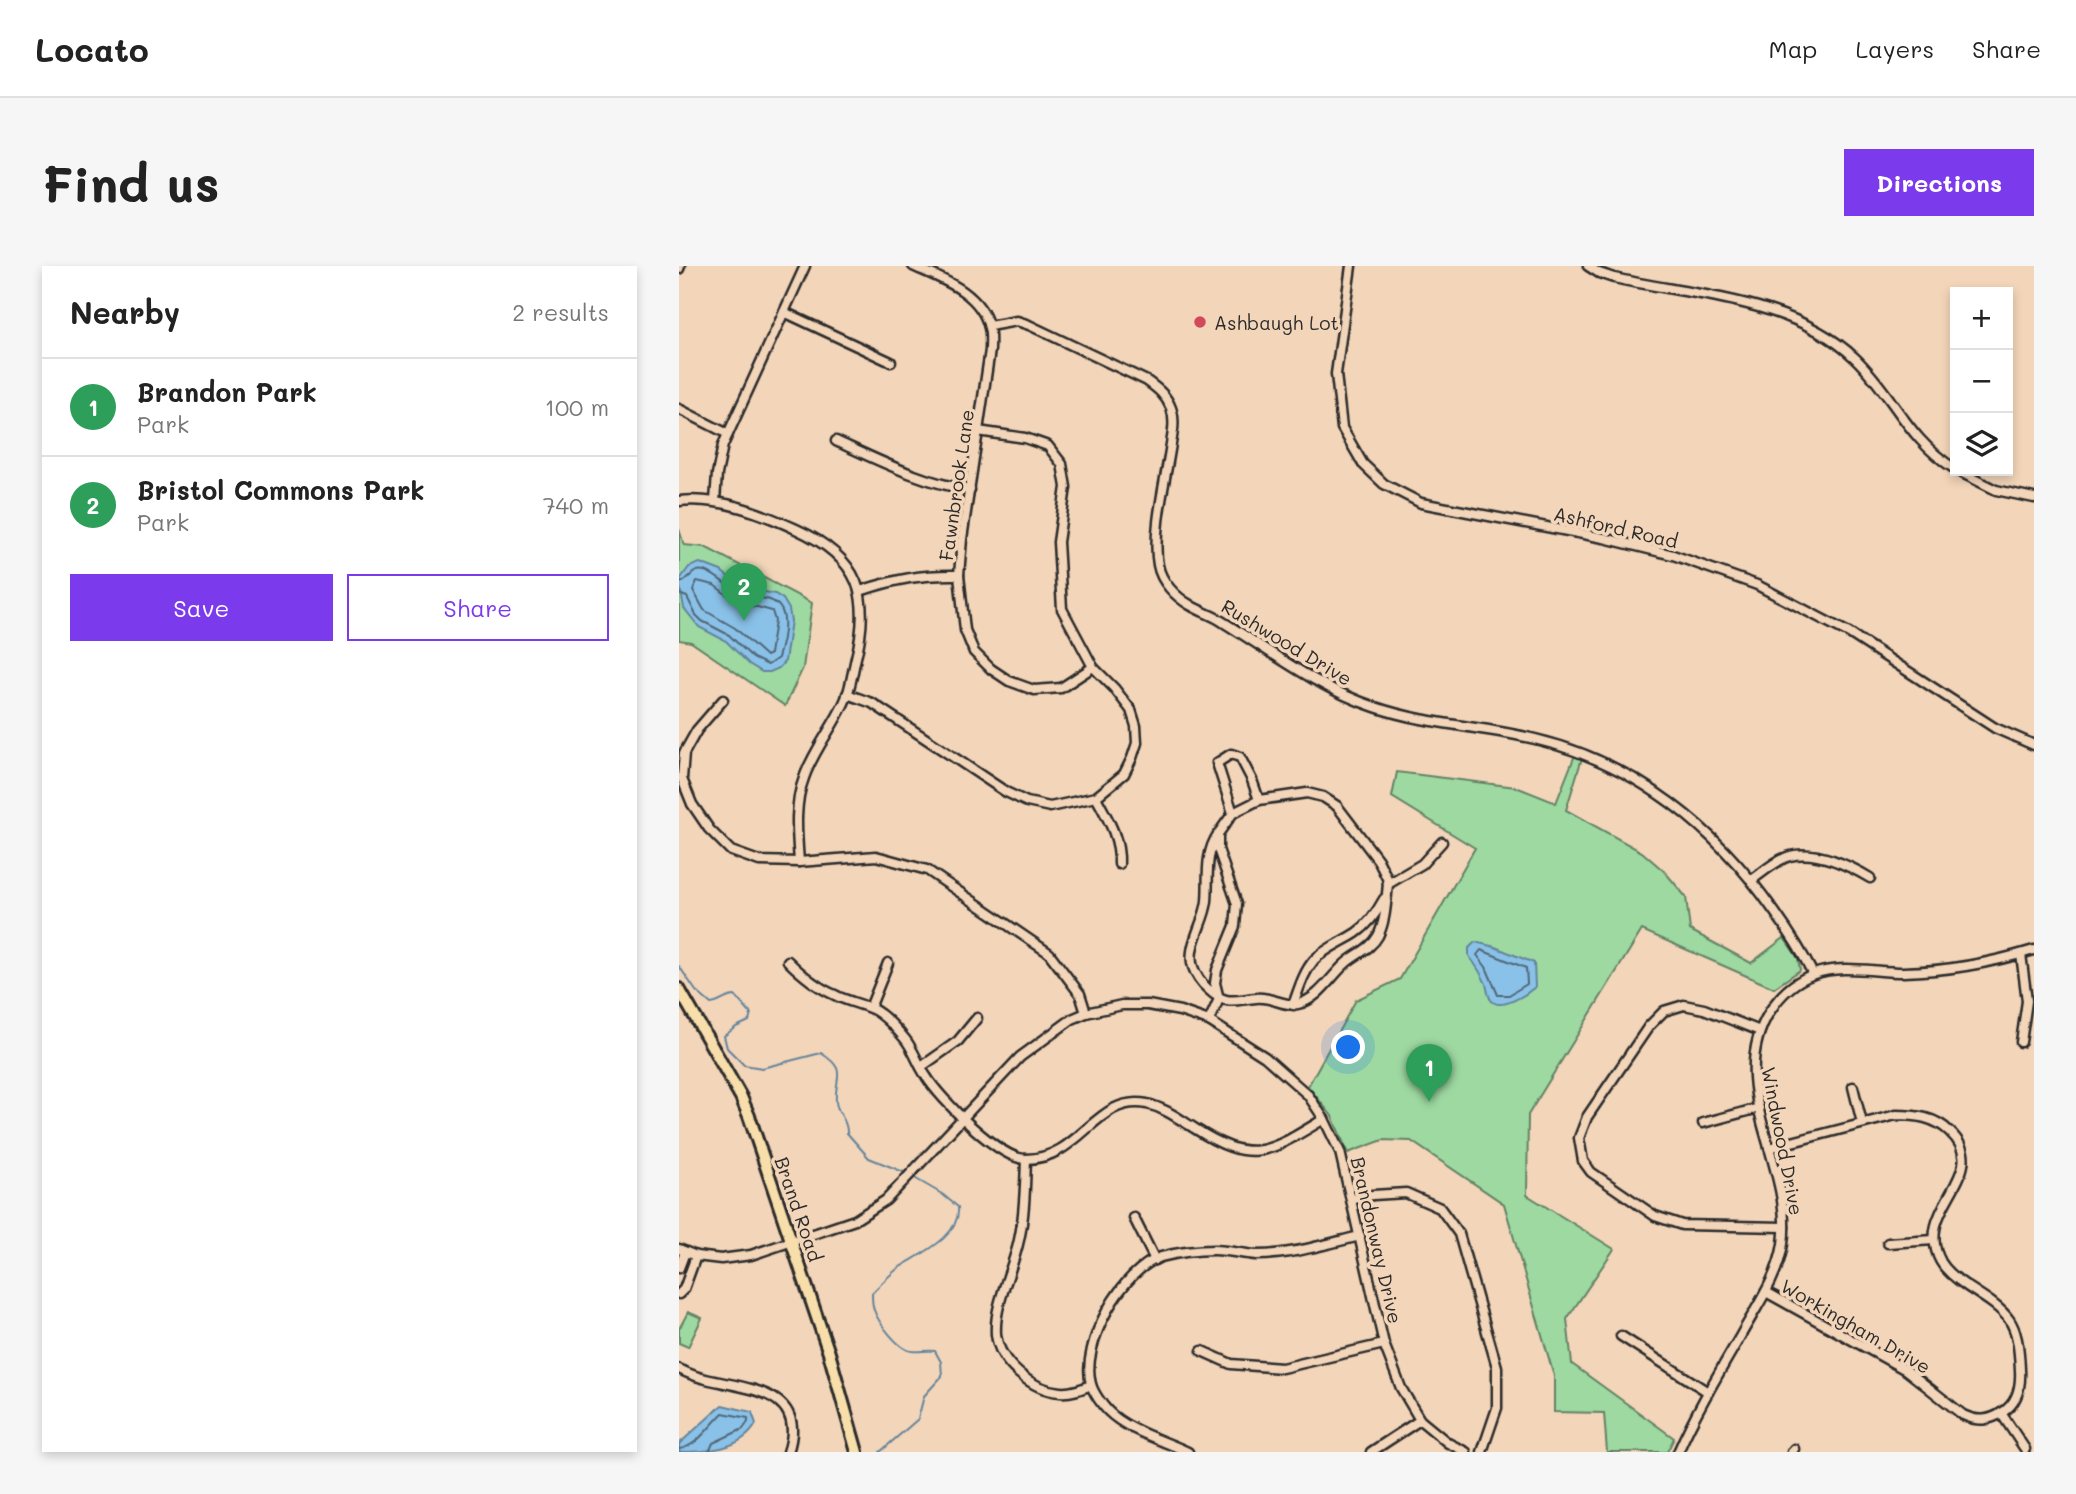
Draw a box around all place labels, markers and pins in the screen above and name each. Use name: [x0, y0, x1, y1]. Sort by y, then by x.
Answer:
place label: Ashbaugh Lot: [1214, 310, 1339, 335]
marker: Ashbaugh Lot: [1192, 314, 1208, 330]
pin: 2: [721, 563, 767, 621]
pin: 1: [1406, 1044, 1452, 1102]

